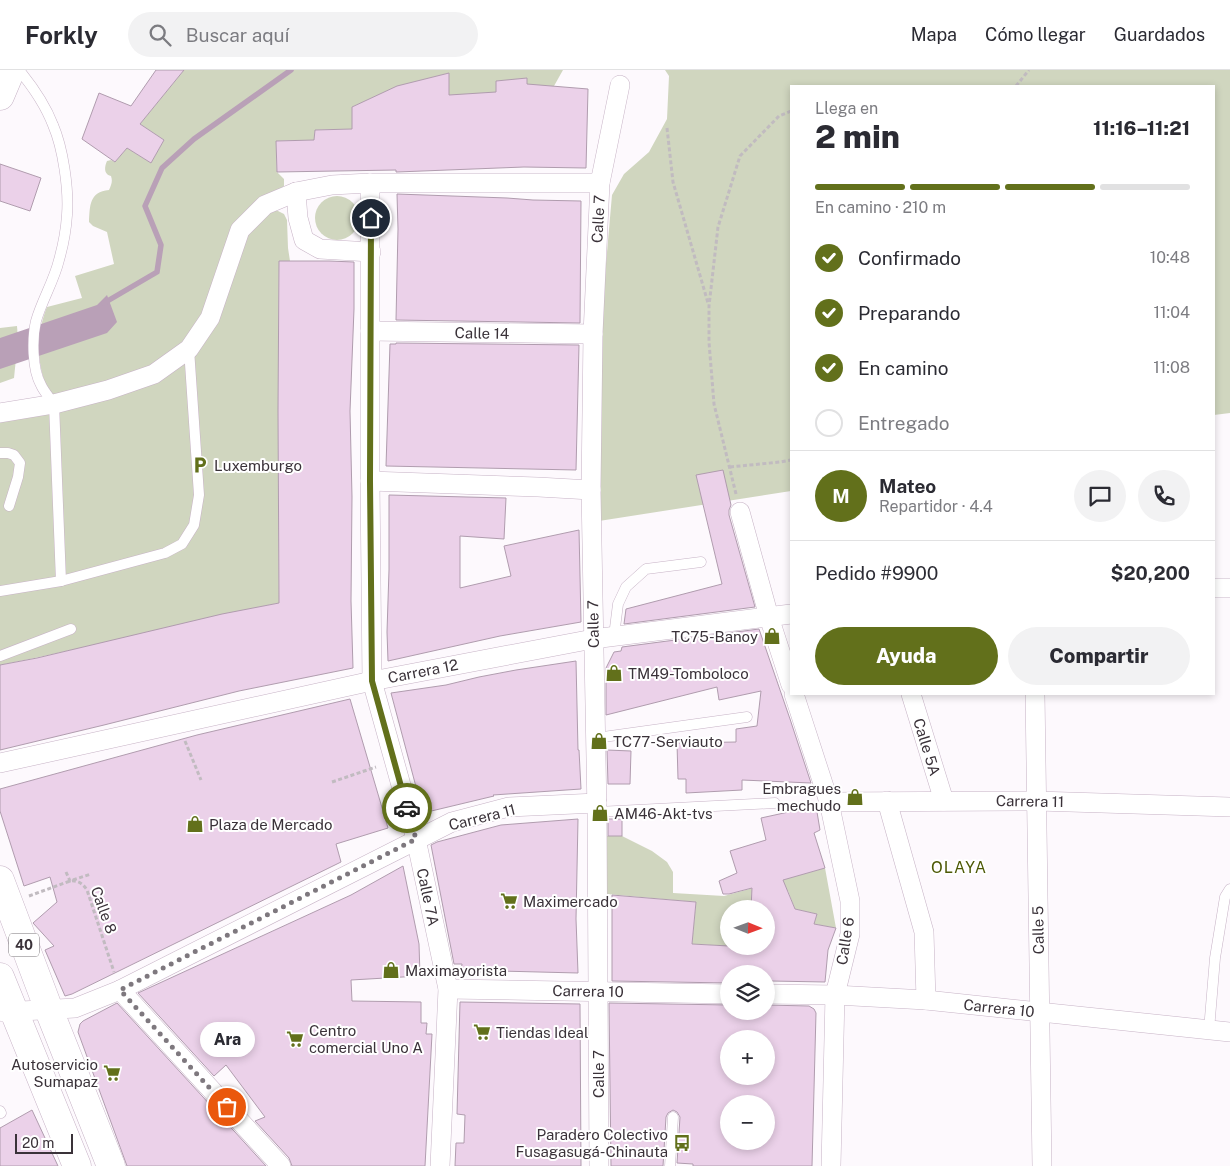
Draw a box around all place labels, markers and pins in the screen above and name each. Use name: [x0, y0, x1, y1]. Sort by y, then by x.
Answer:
pin: [350, 197, 392, 239]
parking icon: Luxemburgo: [190, 455, 210, 475]
place label: Luxemburgo: [214, 457, 302, 474]
shop icon: TC75-Banoy: [762, 626, 782, 646]
place label: TC75-Banoy: [671, 628, 758, 645]
shop icon: TM49-Tomboloco: [604, 663, 624, 683]
place label: TM49-Tomboloco: [628, 665, 749, 682]
shop icon: TC77-Serviauto: [589, 731, 609, 751]
place label: TC77-Serviauto: [613, 733, 723, 750]
place label: Embragues mechudo: [762, 780, 841, 814]
shop icon: Embragues mechudo: [845, 787, 865, 807]
shop icon: AM46-Akt-tvs: [590, 803, 610, 823]
place label: AM46-Akt-tvs: [614, 805, 713, 822]
shop icon: Plaza de Mercado: [185, 814, 205, 834]
place label: Plaza de Mercado: [209, 816, 333, 833]
supermarket icon: Maximercado: [499, 891, 519, 911]
place label: Maximercado: [523, 893, 618, 910]
shop icon: Maximayorista: [381, 960, 401, 980]
place label: Maximayorista: [405, 962, 507, 979]
callout: Ara: [200, 1022, 254, 1057]
place label: Centro comercial Uno A: [309, 1022, 423, 1056]
supermarket icon: Tiendas Ideal: [472, 1022, 492, 1042]
place label: Tiendas Ideal: [496, 1024, 588, 1041]
supermarket icon: Centro comercial Uno A: [285, 1029, 305, 1049]
place label: Autoservicio Sumapaz: [11, 1056, 98, 1090]
supermarket icon: Autoservicio Sumapaz: [102, 1063, 122, 1083]
pin: [206, 1086, 248, 1128]
place label: Paradero Colectivo Fusagasugá-Chinauta: [515, 1126, 668, 1160]
bus stop icon: Paradero Colectivo Fusagasugá-Chinauta: [672, 1133, 692, 1153]

